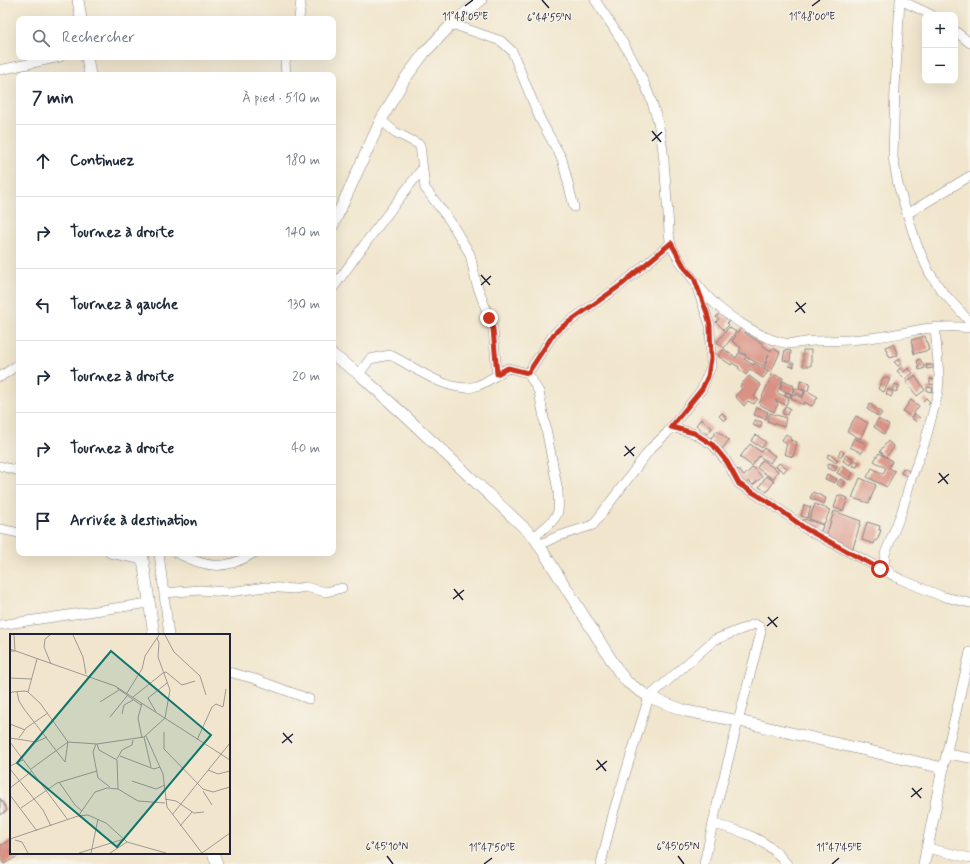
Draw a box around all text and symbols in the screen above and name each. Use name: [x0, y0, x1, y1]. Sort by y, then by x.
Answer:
text: 11°48'05"E: [442, 10, 488, 24]
text: 11°48'00"E: [789, 10, 835, 24]
text: 6°44'55"N: [527, 11, 571, 25]
map controls: [922, 12, 958, 84]
button: +: [922, 12, 958, 48]
search box: [16, 16, 336, 60]
icon: search: [30, 27, 52, 49]
text: Rechercher: [62, 28, 135, 48]
button: −: [922, 48, 958, 84]
text: 7 min: [32, 87, 74, 109]
text: À pied · 510 m: [242, 90, 320, 107]
icon: ahead: [32, 150, 54, 172]
text: Continuez: [70, 151, 134, 171]
text: 180 m: [285, 152, 320, 169]
icon: right: [32, 222, 54, 244]
text: Tournez à droite: [70, 223, 174, 243]
text: 140 m: [285, 224, 320, 241]
icon: left: [32, 294, 54, 316]
text: Tournez à gauche: [70, 295, 178, 315]
text: 130 m: [287, 296, 320, 313]
route end: [480, 309, 498, 327]
icon: right: [32, 366, 54, 388]
text: Tournez à droite: [70, 367, 174, 387]
text: 20 m: [292, 368, 320, 385]
icon: right: [32, 438, 54, 460]
text: Tournez à droite: [70, 439, 174, 459]
text: 40 m: [291, 440, 320, 457]
icon: arrive: [32, 510, 54, 532]
text: Arrivée à destination: [70, 511, 197, 531]
route start: [871, 560, 889, 578]
inset map: [10, 634, 230, 854]
text: 6°45'10"N: [366, 840, 408, 854]
text: 6°45'05"N: [657, 840, 700, 854]
text: 11°47'50"E: [469, 841, 515, 855]
text: 11°47'45"E: [816, 841, 862, 855]

